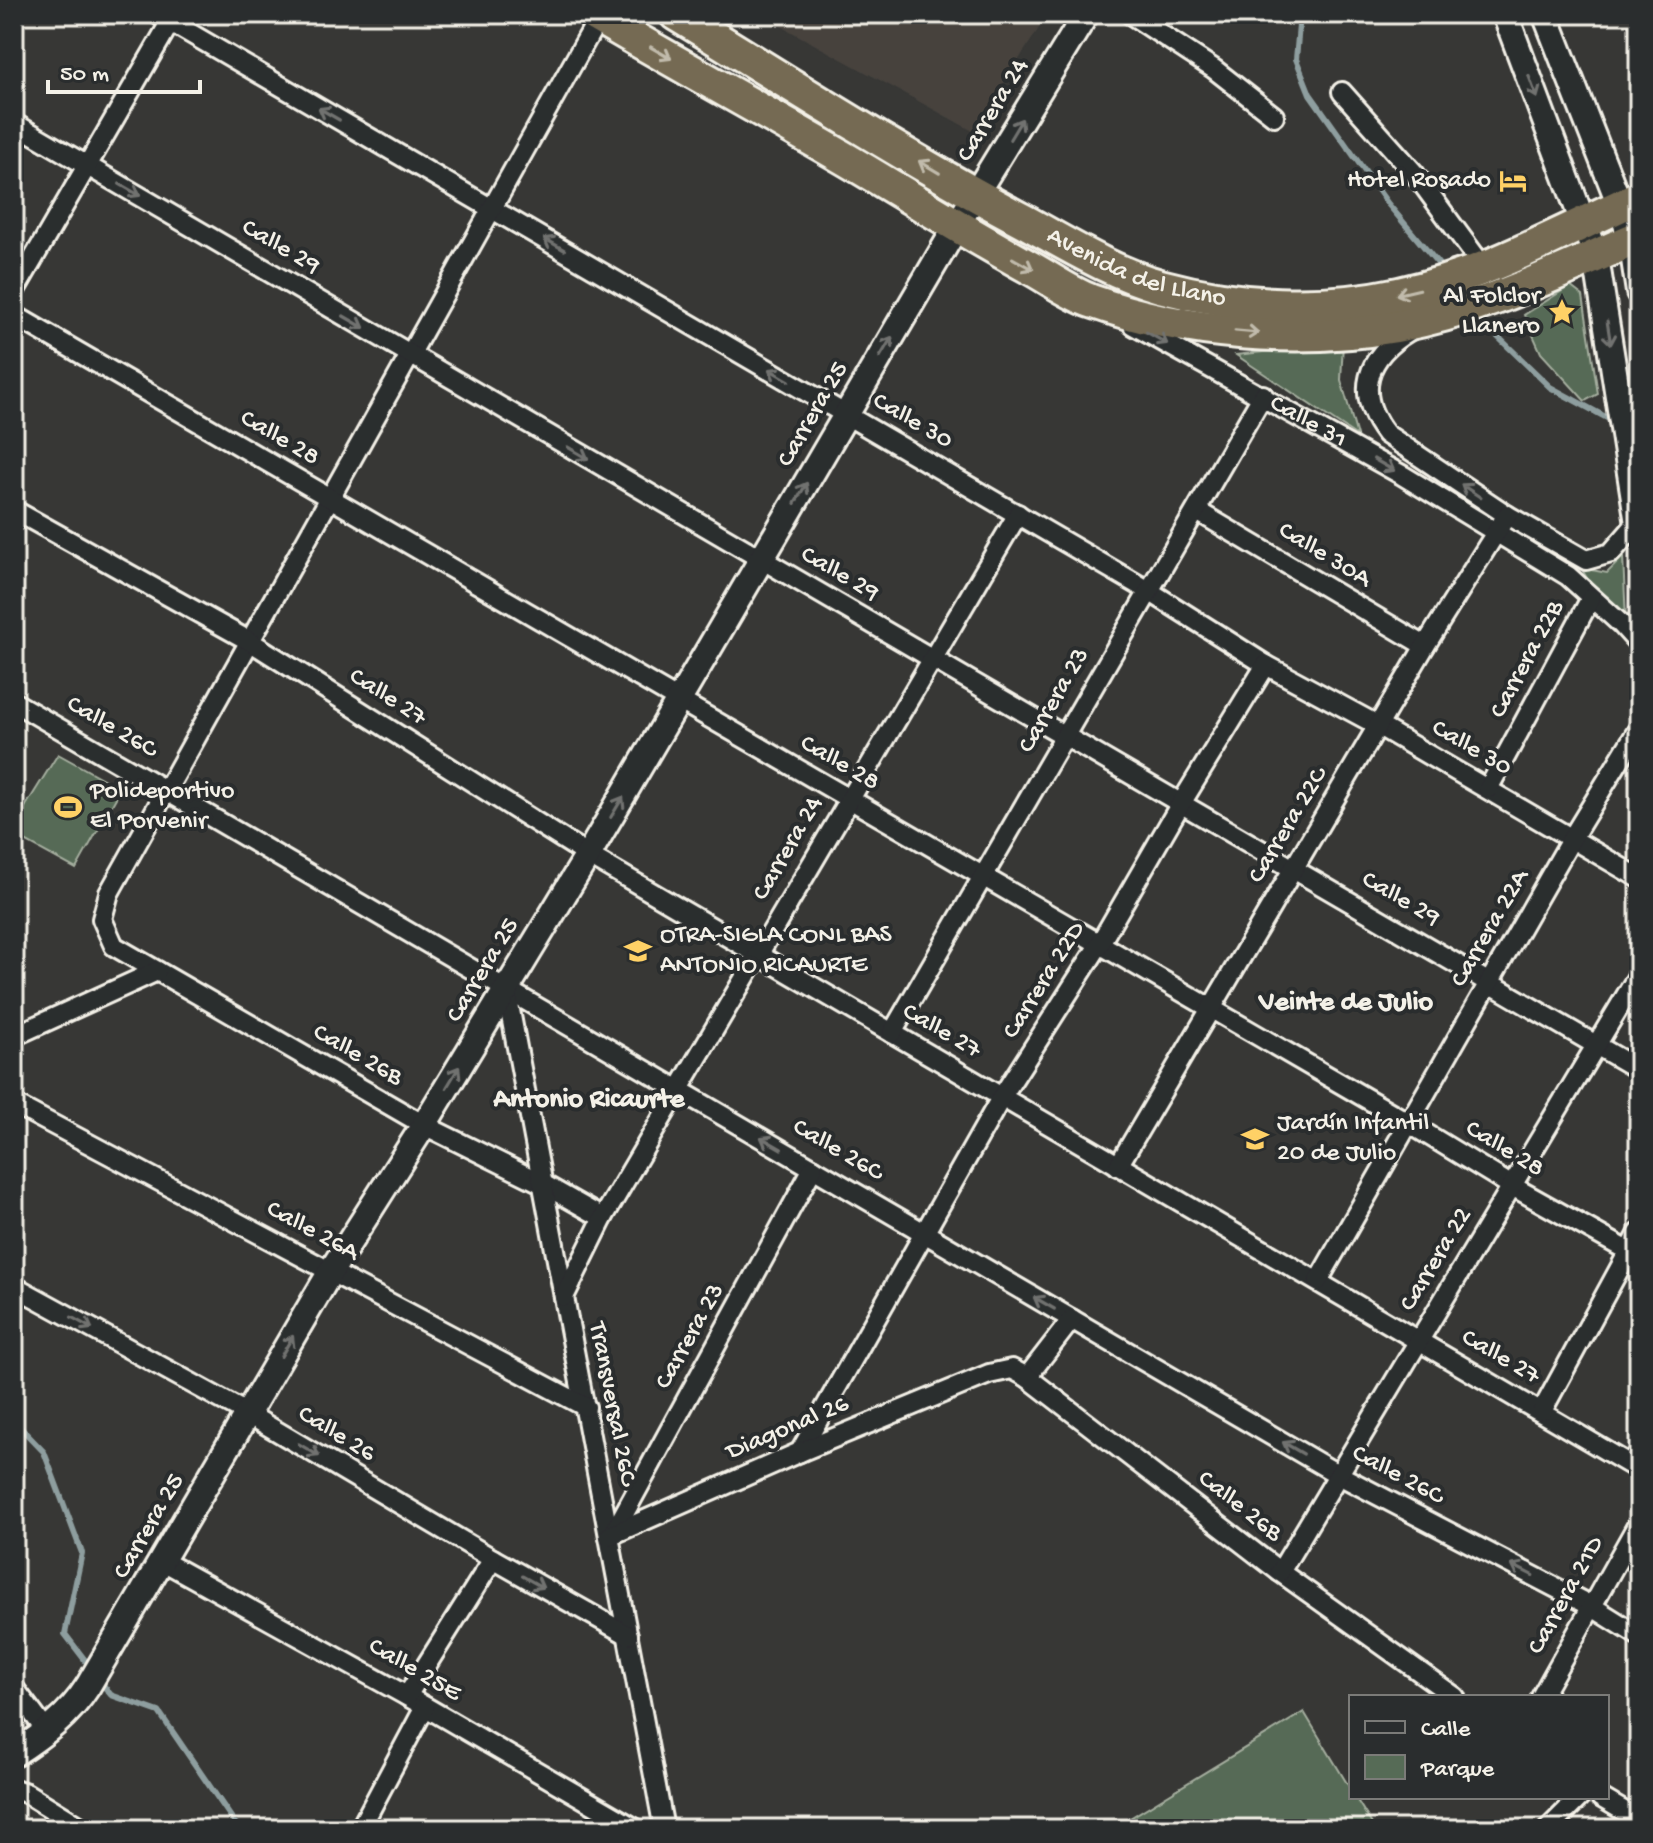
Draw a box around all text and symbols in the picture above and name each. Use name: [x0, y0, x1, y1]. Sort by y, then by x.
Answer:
scale bar: [48, 44, 200, 94]
one-way arrow: [648, 46, 672, 61]
street label: Carrera 24: [951, 54, 1037, 168]
text: 50 m: [60, 61, 109, 90]
one-way arrow: [1526, 74, 1541, 99]
one-way arrow: [318, 106, 341, 122]
one-way arrow: [1008, 118, 1024, 141]
one-way arrow: [918, 159, 941, 175]
place label: Hotel Rosado: [1347, 166, 1491, 197]
hotel icon: Hotel Rosado: [1498, 166, 1528, 196]
one-way arrow: [118, 183, 141, 199]
street label: Calle 29: [235, 213, 325, 283]
street label: Avenida del Llano: [1041, 221, 1228, 315]
one-way arrow: [543, 236, 566, 252]
one-way arrow: [1011, 256, 1034, 272]
place label: Al Folclor Llanero: [1443, 282, 1543, 343]
one-way arrow: [1395, 285, 1421, 300]
place icon: Al Folclor Llanero: [1547, 297, 1577, 327]
one-way arrow: [342, 314, 365, 330]
one-way arrow: [1602, 320, 1617, 346]
one-way arrow: [1233, 325, 1260, 340]
one-way arrow: [1145, 330, 1169, 346]
one-way arrow: [878, 336, 894, 359]
street label: Carrera 25: [771, 357, 857, 473]
one-way arrow: [768, 367, 791, 383]
street label: Calle 30: [866, 387, 958, 457]
street label: Calle 31: [1264, 389, 1352, 456]
street label: Calle 28: [234, 404, 324, 474]
one-way arrow: [566, 445, 589, 461]
one-way arrow: [1372, 457, 1395, 473]
one-way arrow: [793, 482, 809, 505]
one-way arrow: [1460, 483, 1483, 499]
street label: Calle 30A: [1272, 516, 1378, 597]
street label: Calle 29: [794, 540, 884, 610]
street label: Carrera 22B: [1484, 595, 1572, 724]
street label: Carrera 23: [1012, 643, 1098, 759]
street label: Calle 27: [342, 662, 433, 735]
street label: Calle 26C: [60, 690, 164, 767]
street label: Calle 30: [1425, 714, 1517, 784]
street label: Calle 28: [794, 729, 884, 799]
street label: Carrera 22C: [1242, 761, 1337, 890]
place label: Polideportivo El Porvenir: [89, 777, 235, 838]
street label: Carrera 24: [747, 791, 831, 907]
sports icon: Polideportivo El Porvenir: [53, 792, 83, 822]
one-way arrow: [609, 796, 625, 819]
street label: Carrera 22A: [1445, 863, 1538, 993]
street label: Calle 29: [1355, 865, 1445, 935]
street label: Carrera 25: [441, 913, 527, 1029]
street label: Carrera 22D: [997, 917, 1093, 1045]
place label: OTRA-SIGLA CONL BAS ANTONIO RICAURTE: [660, 921, 893, 982]
school or university icon: OTRA-SIGLA CONL BAS ANTONIO RICAURTE: [623, 936, 653, 966]
district label: Veinte de Julio: [1257, 987, 1434, 1020]
street label: Calle 27: [896, 997, 987, 1068]
street label: Calle 26B: [306, 1018, 408, 1094]
one-way arrow: [445, 1066, 461, 1089]
district label: Antonio Ricaurte: [492, 1084, 686, 1117]
place label: Jardín Infantil 20 de Julio: [1277, 1109, 1429, 1170]
street label: Calle 26C: [786, 1113, 890, 1190]
street label: Calle 28: [1459, 1114, 1549, 1186]
school or university icon: Jardín Infantil 20 de Julio: [1240, 1124, 1270, 1154]
one-way arrow: [760, 1135, 784, 1150]
street label: Calle 26A: [260, 1195, 365, 1270]
street label: Carrera 22: [1394, 1202, 1480, 1318]
street label: Carrera 23: [649, 1279, 733, 1395]
one-way arrow: [1033, 1294, 1056, 1310]
one-way arrow: [70, 1316, 94, 1331]
street label: Transversal 26C: [580, 1318, 642, 1490]
street label: Calle 27: [1455, 1323, 1546, 1394]
one-way arrow: [279, 1335, 295, 1358]
street label: Diagonal 26: [720, 1389, 855, 1469]
street label: Calle 26: [291, 1400, 381, 1471]
street label: Calle 26C: [1346, 1439, 1450, 1514]
one-way arrow: [1282, 1440, 1305, 1456]
one-way arrow: [297, 1442, 320, 1458]
street label: Calle 26B: [1191, 1464, 1288, 1550]
street label: Carrera 25: [107, 1469, 193, 1585]
street label: Carrera 21D: [1522, 1531, 1612, 1661]
one-way arrow: [1511, 1562, 1535, 1578]
one-way arrow: [521, 1574, 544, 1590]
street label: Calle 25E: [362, 1632, 467, 1710]
legend: [1349, 1695, 1609, 1799]
text: Calle: [1421, 1716, 1471, 1745]
text: Parque: [1420, 1756, 1495, 1785]

